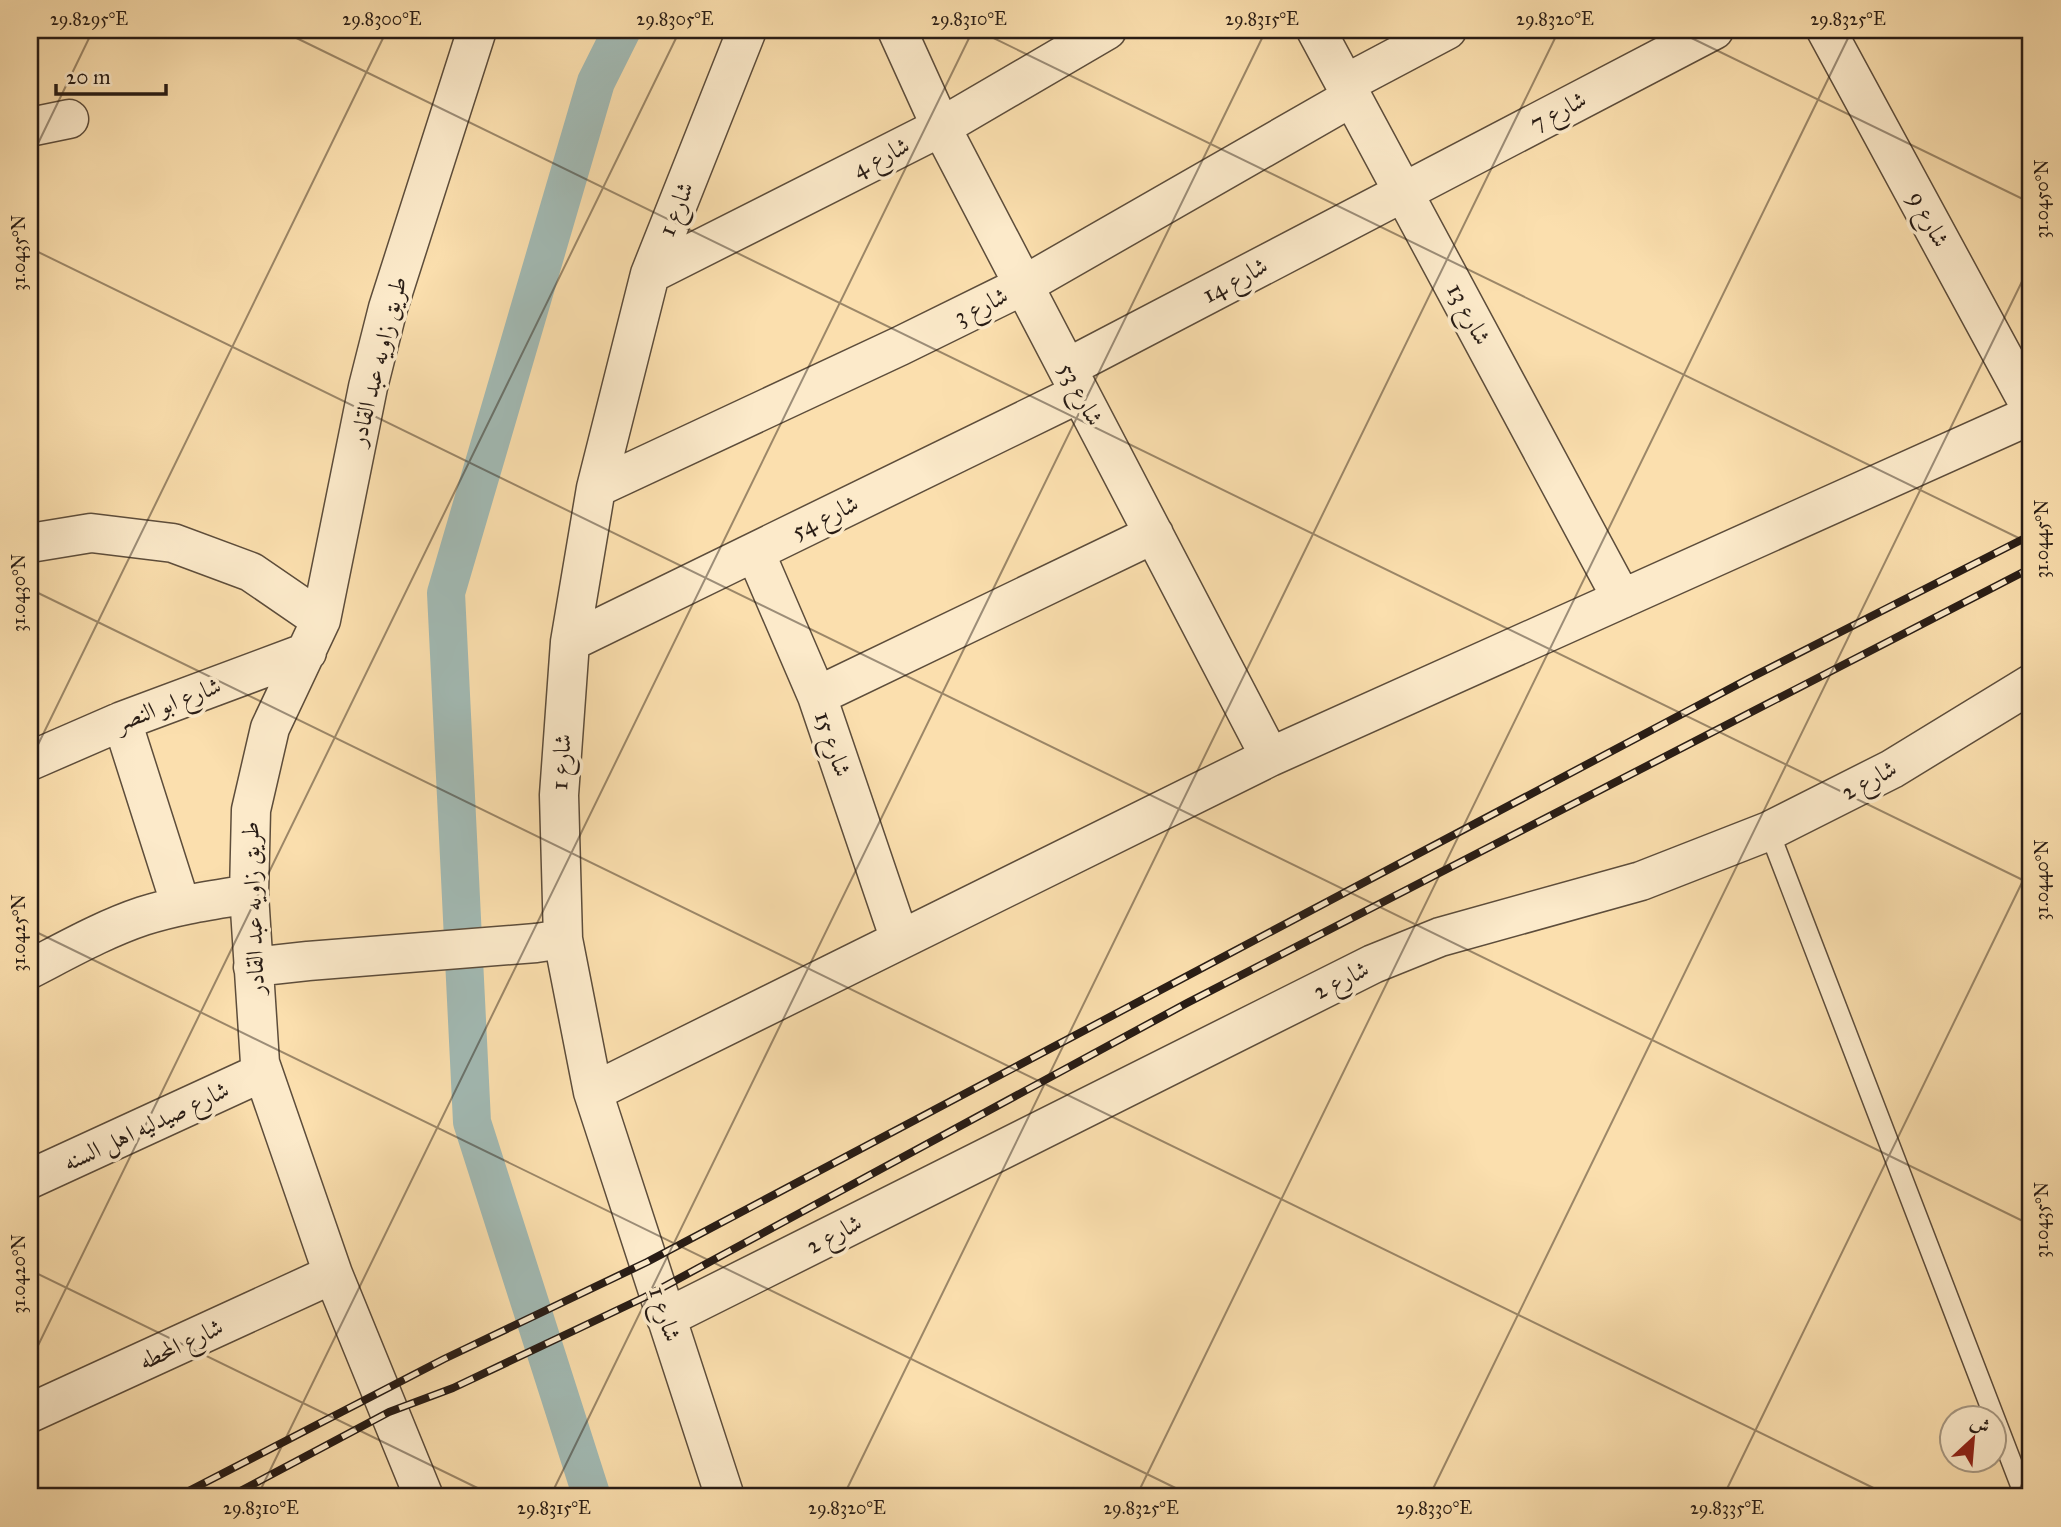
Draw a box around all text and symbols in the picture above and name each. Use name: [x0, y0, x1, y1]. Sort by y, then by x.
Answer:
text: 29.8295°E: [50, 8, 128, 30]
text: 29.8300°E: [342, 8, 422, 30]
text: 29.8305°E: [636, 8, 714, 30]
text: 29.8310°E: [931, 8, 1007, 30]
text: 29.8315°E: [1225, 8, 1299, 30]
text: 29.8320°E: [1516, 8, 1594, 30]
text: 29.8325°E: [1810, 8, 1886, 30]
scale bar: [56, 52, 166, 96]
text: 20 m: [66, 64, 111, 90]
street label: شارع 7: [1525, 84, 1594, 142]
street label: شارع 4: [847, 130, 917, 188]
text: 31.0450°N: [2031, 159, 2053, 239]
street label: شارع 1: [652, 177, 705, 243]
street label: شارع 9: [1897, 186, 1956, 255]
text: 31.0435°N: [8, 215, 30, 291]
street label: شارع 14: [1197, 250, 1275, 314]
street label: طريق زاويه عبد القادر: [342, 273, 414, 451]
street label: شارع 13: [1436, 278, 1498, 352]
street label: شارع 3: [949, 280, 1015, 336]
street label: شارع 53: [1047, 357, 1110, 433]
street label: شارع 54: [787, 488, 866, 550]
text: 31.0445°N: [2031, 500, 2053, 578]
text: 31.0430°N: [8, 554, 30, 632]
street label: شارع ابو النصر: [108, 670, 227, 744]
street label: شارع 15: [803, 707, 858, 782]
street label: شارع 1: [544, 733, 583, 791]
street label: شارع 2: [1836, 753, 1904, 811]
street label: طريق زاويه عبد القادر: [235, 821, 271, 997]
text: 31.0440°N: [2031, 840, 2053, 920]
text: 31.0425°N: [8, 894, 30, 972]
street label: شارع 2: [1308, 954, 1376, 1011]
street label: شارع صيدليه اهل السنه: [58, 1074, 236, 1182]
text: 31.0435°N: [2031, 1182, 2053, 1258]
street label: شارع 2: [801, 1207, 869, 1265]
text: 31.0420°N: [8, 1234, 30, 1314]
street label: شارع 1: [637, 1283, 688, 1347]
street label: شارع المحطه: [134, 1311, 230, 1381]
north arrow: [1938, 1404, 2008, 1474]
text: ش: [1967, 1410, 1994, 1439]
text: 29.8310°E: [223, 1497, 299, 1519]
text: 29.8315°E: [517, 1497, 591, 1519]
text: 29.8320°E: [808, 1497, 886, 1519]
text: 29.8325°E: [1103, 1497, 1179, 1519]
text: 29.8330°E: [1396, 1497, 1472, 1519]
text: 29.8335°E: [1690, 1497, 1764, 1519]

